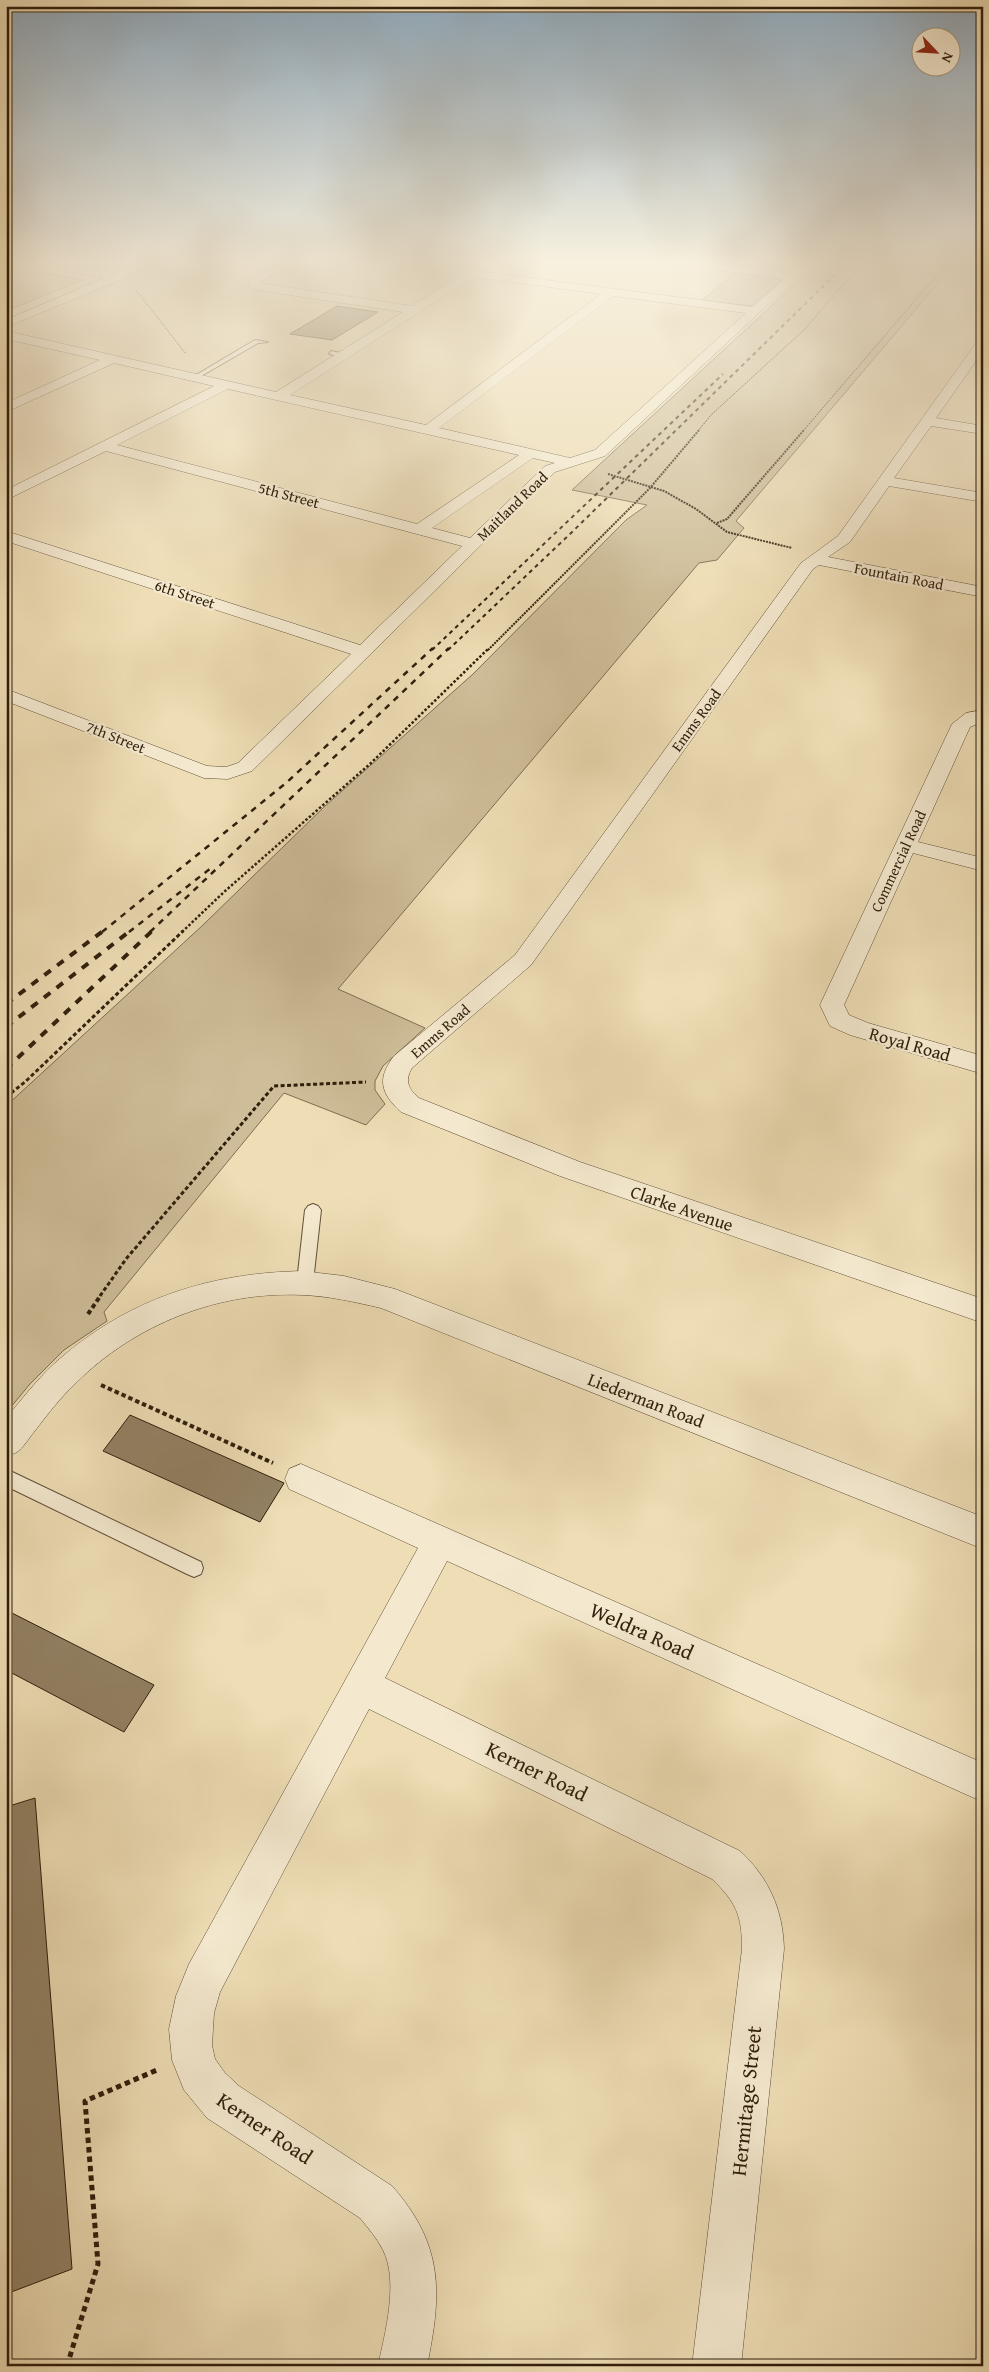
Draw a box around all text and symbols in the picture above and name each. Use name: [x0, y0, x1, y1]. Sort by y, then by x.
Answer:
north arrow: [912, 28, 962, 78]
text: N: [936, 49, 959, 67]
street label: Maitland Road: [472, 467, 552, 545]
street label: 5th Street: [256, 477, 322, 513]
street label: Fountain Road: [853, 557, 945, 595]
street label: 6th Street: [152, 574, 218, 614]
street label: Emms Road: [666, 684, 726, 756]
street label: 7th Street: [83, 716, 149, 759]
street label: Commercial Road: [865, 807, 931, 915]
street label: Emms Road: [406, 999, 474, 1063]
street label: Royal Road: [866, 1020, 954, 1069]
street label: Clarke Avenue: [627, 1178, 737, 1238]
street label: Liederman Road: [584, 1365, 708, 1435]
street label: Weldra Road: [585, 1594, 700, 1668]
street label: Kerner Road: [481, 1733, 594, 1809]
street label: Hermitage Street: [723, 2024, 769, 2178]
street label: Kerner Road: [211, 2084, 320, 2172]

